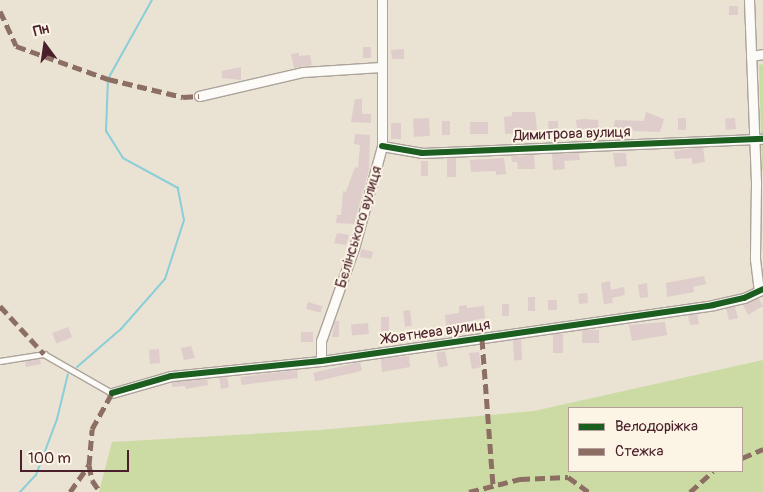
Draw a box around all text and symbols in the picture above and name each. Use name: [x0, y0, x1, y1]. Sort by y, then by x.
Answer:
north arrow: [20, 20, 70, 70]
text: Пн: [32, 20, 51, 40]
street label: Димитрова вулиця: [513, 123, 631, 145]
street label: Бєлінського вулиця: [332, 164, 386, 290]
street label: Жовтнева вулиця: [381, 315, 491, 349]
legend: [568, 407, 743, 472]
text: Велодоріжка: [615, 417, 698, 436]
scale bar: [22, 440, 131, 472]
text: Стежка: [615, 442, 663, 461]
text: 100 m: [28, 449, 71, 468]

